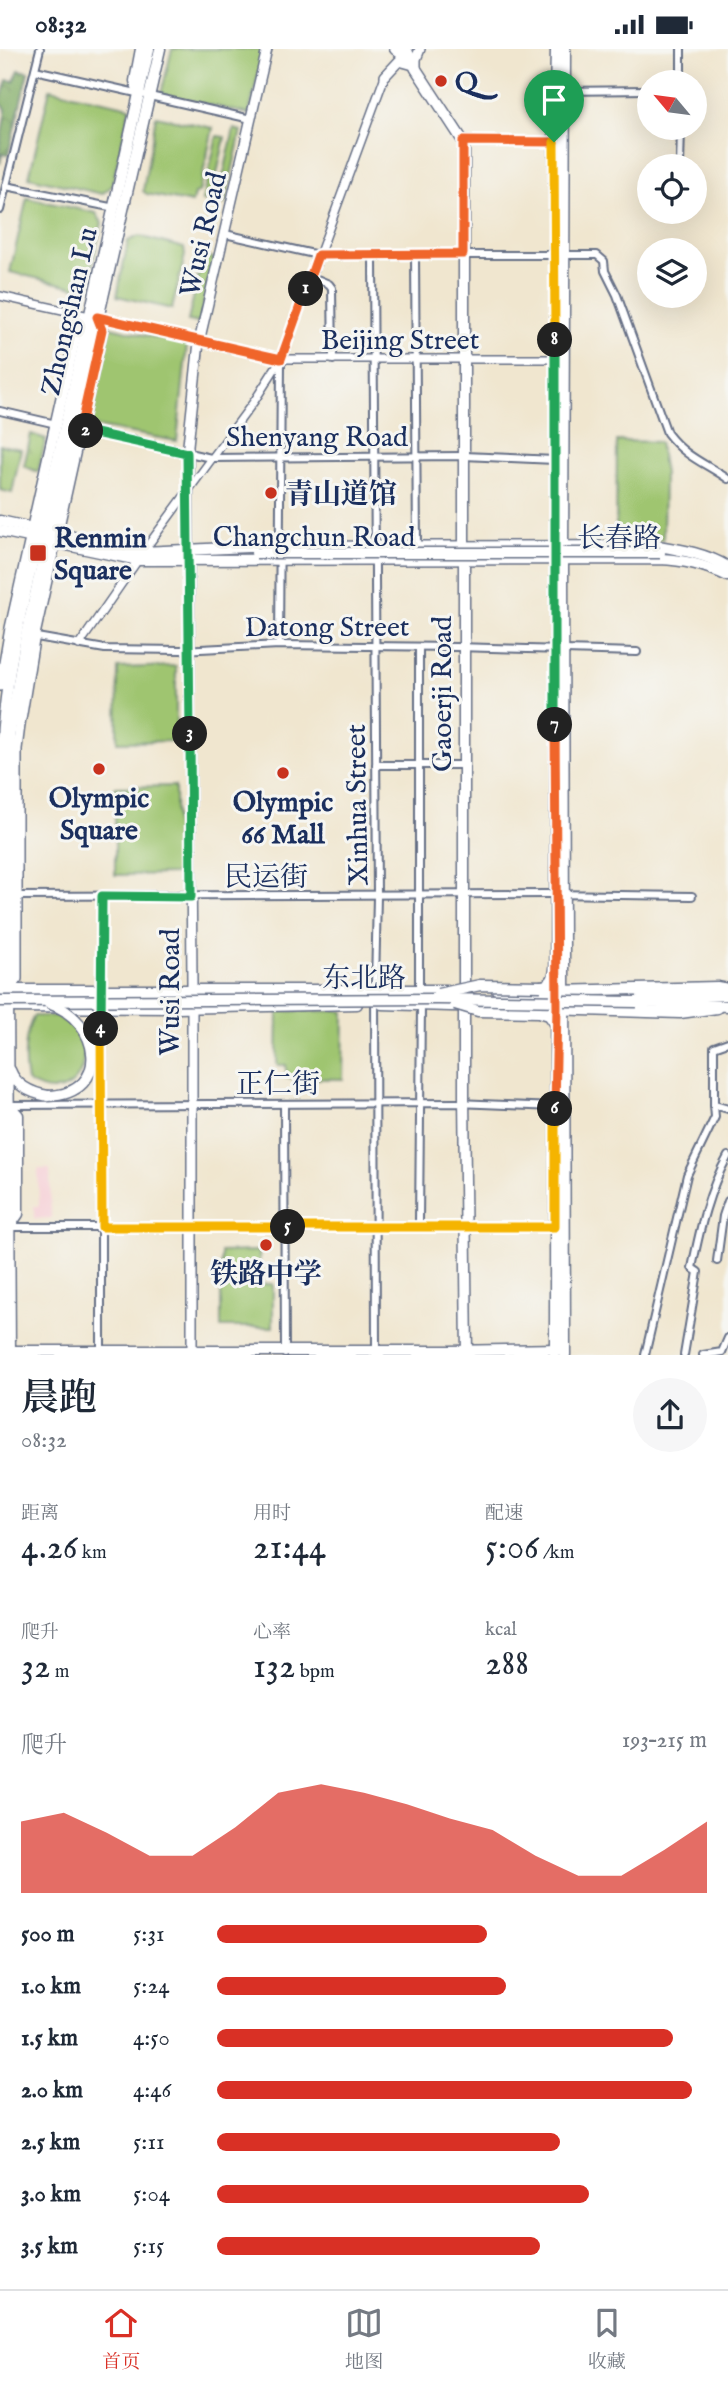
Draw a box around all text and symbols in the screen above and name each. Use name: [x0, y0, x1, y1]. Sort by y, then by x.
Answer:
text: 08:32: [35, 8, 87, 41]
place label: Q: [455, 66, 498, 101]
pin: [524, 70, 584, 142]
north arrow: [637, 70, 707, 140]
map controls: [637, 70, 707, 308]
marker: Q: [433, 73, 449, 89]
icon: arrive: [535, 81, 573, 119]
button: locate: [637, 154, 707, 224]
street label: Wusi Road: [173, 169, 236, 301]
street label: Zhongshan Lu: [34, 224, 107, 399]
button: layers: [637, 238, 707, 308]
pin: 1: [288, 271, 324, 307]
text: 1: [302, 276, 309, 300]
pin: 8: [538, 323, 572, 357]
street label: Beijing Street: [321, 324, 480, 359]
text: 8: [551, 327, 558, 351]
pin: 2: [68, 413, 104, 449]
text: 2: [81, 418, 90, 442]
street label: Shenyang Road: [226, 421, 408, 456]
place label: 青山道馆: [285, 478, 397, 513]
marker: 青山道馆: [263, 485, 279, 501]
street label: Changchun Road: [213, 521, 415, 556]
place label: Renmin Square: [54, 522, 147, 589]
street label: 长春路: [577, 522, 661, 557]
marker: Renmin Square: [28, 543, 48, 563]
street label: Datong Street: [245, 611, 410, 646]
street label: Gaoerji Road: [426, 616, 461, 772]
pin: 7: [538, 707, 572, 743]
text: 7: [550, 712, 559, 736]
pin: 3: [172, 717, 208, 751]
text: 3: [186, 721, 193, 745]
street label: Xinhua Street: [340, 723, 377, 886]
marker: Olympic Square: [91, 761, 107, 777]
marker: Olympic 66 Mall: [275, 765, 291, 781]
place label: Olympic Square: [49, 782, 149, 849]
place label: Olympic 66 Mall: [233, 786, 333, 853]
street label: 民运街: [224, 861, 308, 896]
street label: Wusi Road: [154, 928, 189, 1056]
street label: 东北路: [322, 962, 406, 997]
pin: 4: [84, 1011, 119, 1047]
text: 4: [96, 1016, 105, 1040]
street label: 正仁街: [236, 1068, 320, 1103]
pin: 6: [538, 1091, 572, 1127]
text: 6: [550, 1096, 559, 1120]
pin: 5: [270, 1209, 306, 1245]
text: 5: [284, 1214, 291, 1238]
marker: 铁路中学: [258, 1237, 274, 1253]
place label: 铁路中学: [210, 1258, 322, 1293]
text: 晨跑: [21, 1376, 97, 1424]
button: share: [633, 1378, 707, 1452]
text: 08:32: [21, 1426, 67, 1455]
text: 距离: [21, 1502, 59, 1526]
text: 用时: [253, 1502, 291, 1526]
text: 配速: [485, 1502, 523, 1526]
text: 4.26: [21, 1526, 78, 1571]
text: 21:44: [253, 1526, 326, 1571]
text: 5:06: [485, 1526, 539, 1571]
text: km: [78, 1541, 107, 1565]
text: /km: [539, 1541, 574, 1565]
text: kcal: [485, 1618, 517, 1642]
text: 爬升: [21, 1621, 59, 1645]
text: 心率: [253, 1621, 291, 1645]
text: 288: [485, 1642, 529, 1687]
text: 32: [21, 1645, 51, 1690]
text: 132: [253, 1645, 296, 1690]
text: m: [51, 1660, 69, 1684]
text: bpm: [296, 1660, 335, 1684]
text: 193–215 m: [622, 1726, 707, 1755]
text: 爬升: [21, 1731, 67, 1760]
text: 500 m: [21, 1920, 75, 1949]
text: 5:31: [133, 1920, 165, 1949]
text: 1.0 km: [21, 1972, 81, 2001]
text: 5:24: [133, 1972, 169, 2001]
text: 1.5 km: [21, 2024, 78, 2053]
text: 4:50: [133, 2024, 170, 2053]
text: 2.0 km: [21, 2076, 83, 2105]
text: 4:46: [133, 2076, 171, 2105]
text: 2.5 km: [21, 2128, 80, 2157]
text: 5:11: [133, 2128, 165, 2157]
text: 3.0 km: [21, 2180, 81, 2209]
text: 5:04: [133, 2180, 170, 2209]
text: 3.5 km: [21, 2232, 78, 2261]
text: 5:15: [133, 2232, 164, 2261]
tab: 首页: [102, 2304, 140, 2375]
tab: 地图: [345, 2304, 383, 2375]
tab: 收藏: [588, 2304, 626, 2375]

